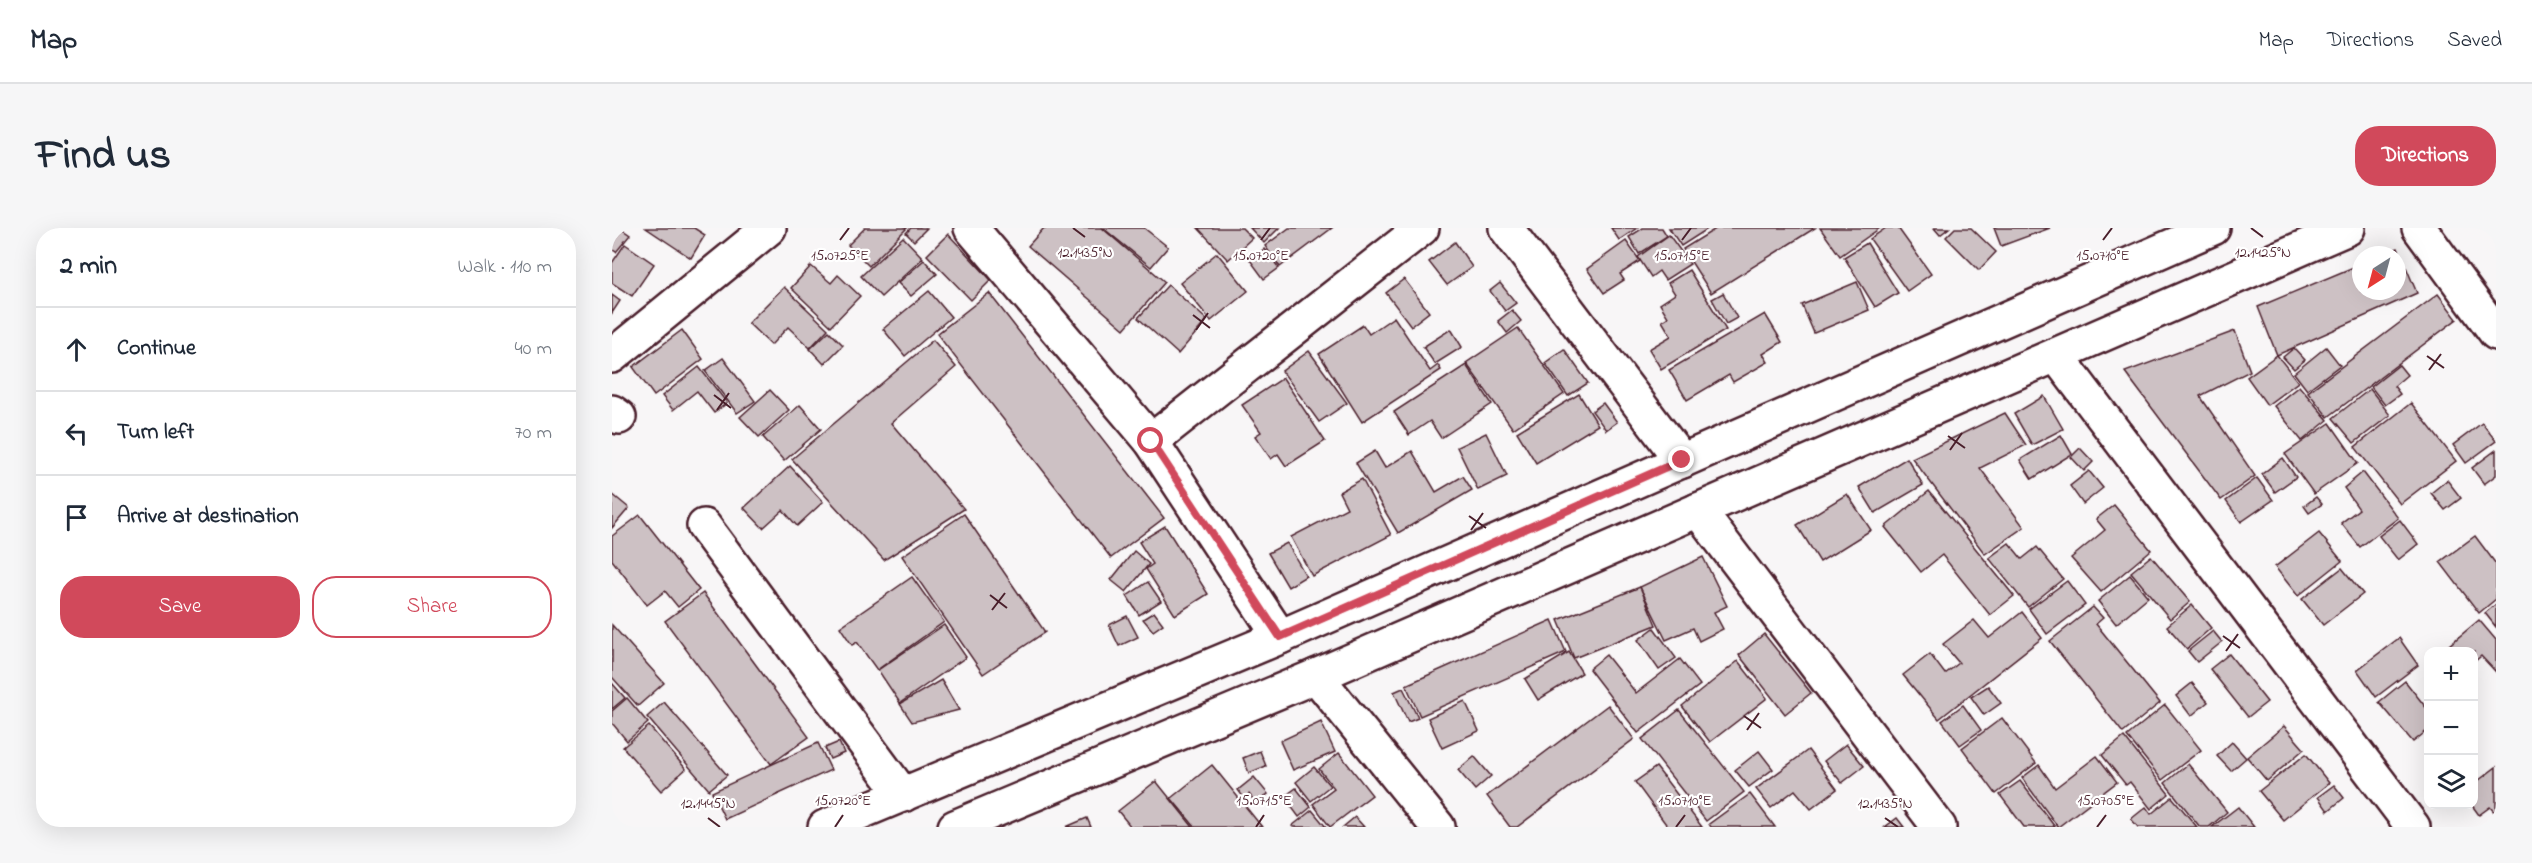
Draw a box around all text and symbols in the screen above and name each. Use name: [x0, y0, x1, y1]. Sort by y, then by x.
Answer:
text: Map: [30, 21, 77, 62]
text: Map: [2258, 26, 2294, 56]
text: Directions: [2327, 26, 2414, 56]
text: Saved: [2447, 26, 2502, 56]
text: Find us: [36, 126, 171, 187]
button: Directions: [2355, 126, 2496, 186]
text: 12.1435°N: [1057, 242, 1113, 264]
text: 12.1425°N: [2235, 242, 2291, 264]
text: 15.0725°E: [811, 245, 869, 267]
text: 15.0720°E: [1233, 245, 1289, 267]
text: 15.0715°E: [1654, 245, 1710, 267]
text: 15.0710°E: [2076, 245, 2130, 267]
north arrow: [2352, 246, 2406, 300]
text: 2 min: [60, 248, 117, 286]
text: Walk · 110 m: [457, 253, 552, 282]
icon: ahead: [60, 333, 93, 366]
text: Continue: [117, 333, 196, 365]
text: 40 m: [515, 335, 552, 364]
icon: left: [60, 417, 93, 450]
text: Turn left: [117, 417, 194, 449]
text: 70 m: [515, 419, 552, 448]
route start: [1137, 427, 1163, 453]
route end: [1668, 446, 1694, 472]
icon: arrive: [60, 501, 93, 534]
text: Arrive at destination: [117, 501, 299, 533]
button: Save: [60, 576, 300, 638]
button: Share: [312, 576, 552, 638]
map controls: [2424, 647, 2478, 809]
button: +: [2424, 647, 2478, 701]
button: −: [2424, 701, 2478, 755]
button: layers: [2424, 755, 2478, 809]
text: 15.0720°E: [815, 790, 871, 812]
text: 15.0715°E: [1236, 790, 1292, 812]
text: 15.0710°E: [1658, 790, 1712, 812]
text: 15.0705°E: [2077, 790, 2135, 812]
text: 12.1445°N: [680, 793, 736, 815]
text: 12.1435°N: [1857, 793, 1913, 815]

